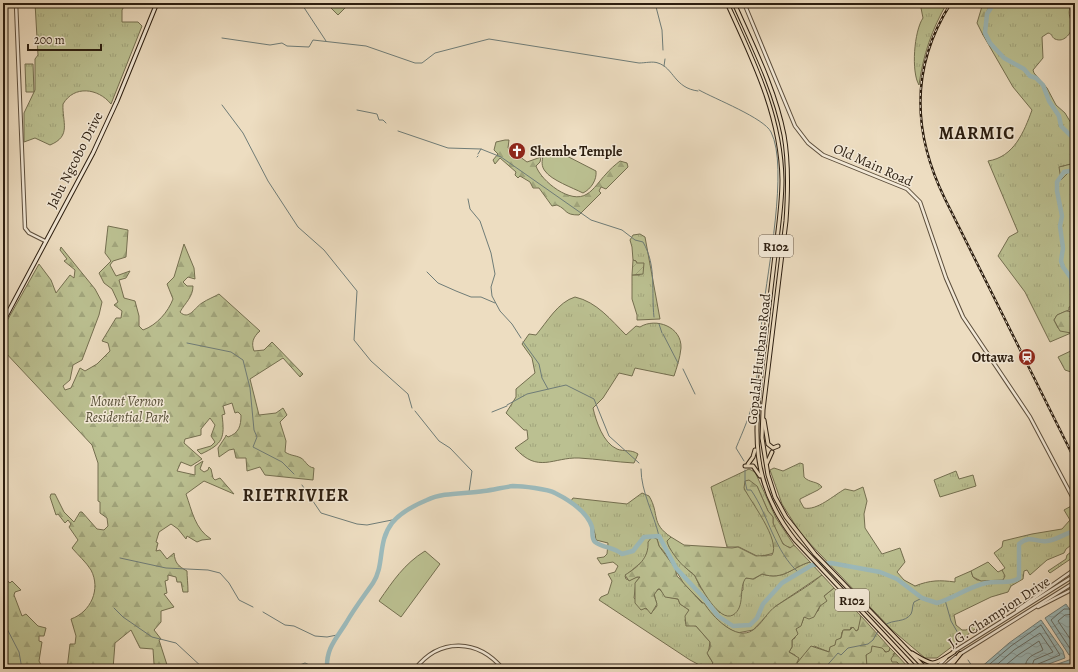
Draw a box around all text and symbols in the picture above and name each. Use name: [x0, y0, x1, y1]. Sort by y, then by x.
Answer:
scale bar: [28, 26, 101, 52]
text: 200 m: [34, 32, 65, 48]
street label: Jabu Ngcobo Drive: [42, 108, 108, 212]
district label: MARMIC: [939, 121, 1015, 145]
street label: Old Main Road: [830, 139, 916, 191]
church icon: Shembe Temple: [507, 141, 527, 161]
place label: Shembe Temple: [530, 142, 623, 161]
road number: R102: [759, 235, 793, 257]
street label: Gopalall Hurbans Road: [743, 292, 775, 426]
station icon: Ottawa: [1017, 347, 1037, 367]
place label: Ottawa: [972, 348, 1014, 367]
park label: Mount Vernon Residential Park: [85, 392, 169, 427]
district label: RIETRIVIER: [242, 483, 350, 507]
street label: J.G. Champion Drive: [944, 572, 1054, 652]
road number: R102: [835, 589, 869, 611]

